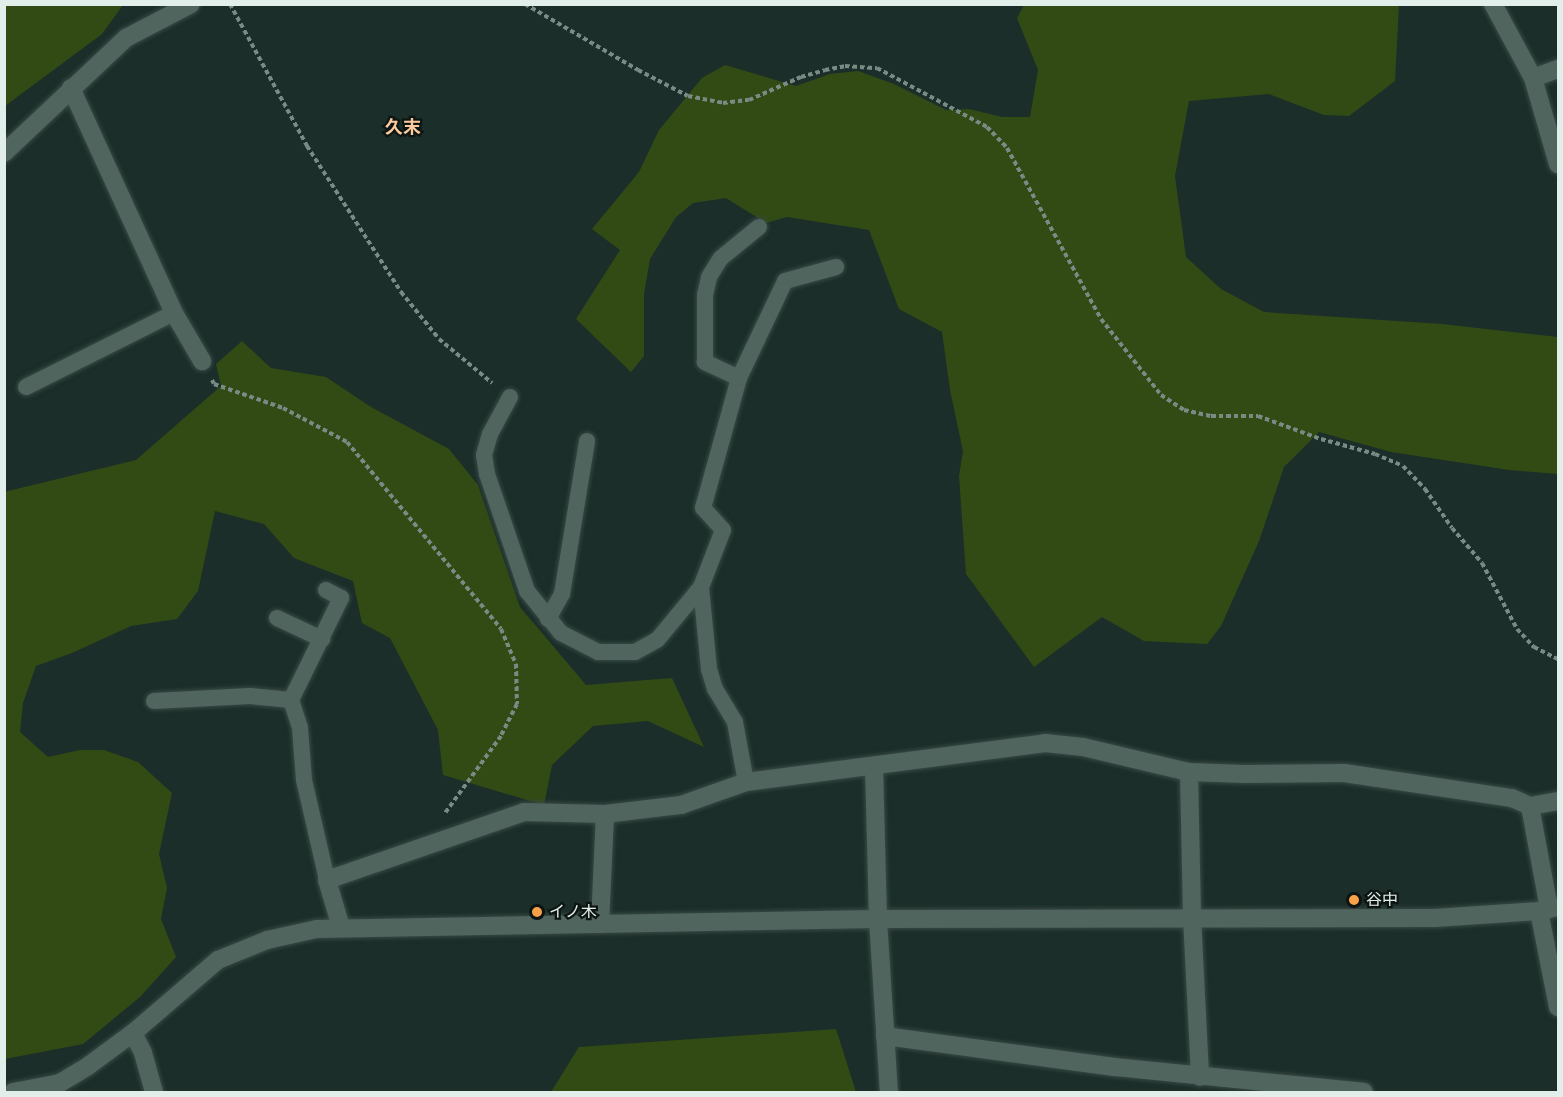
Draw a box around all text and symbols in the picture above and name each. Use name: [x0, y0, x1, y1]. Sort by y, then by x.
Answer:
district label: 久末: [385, 116, 421, 138]
place label: 谷中: [1366, 890, 1398, 910]
marker: 谷中: [1347, 893, 1361, 907]
place label: イノ木: [549, 902, 597, 922]
marker: イノ木: [530, 905, 544, 919]

